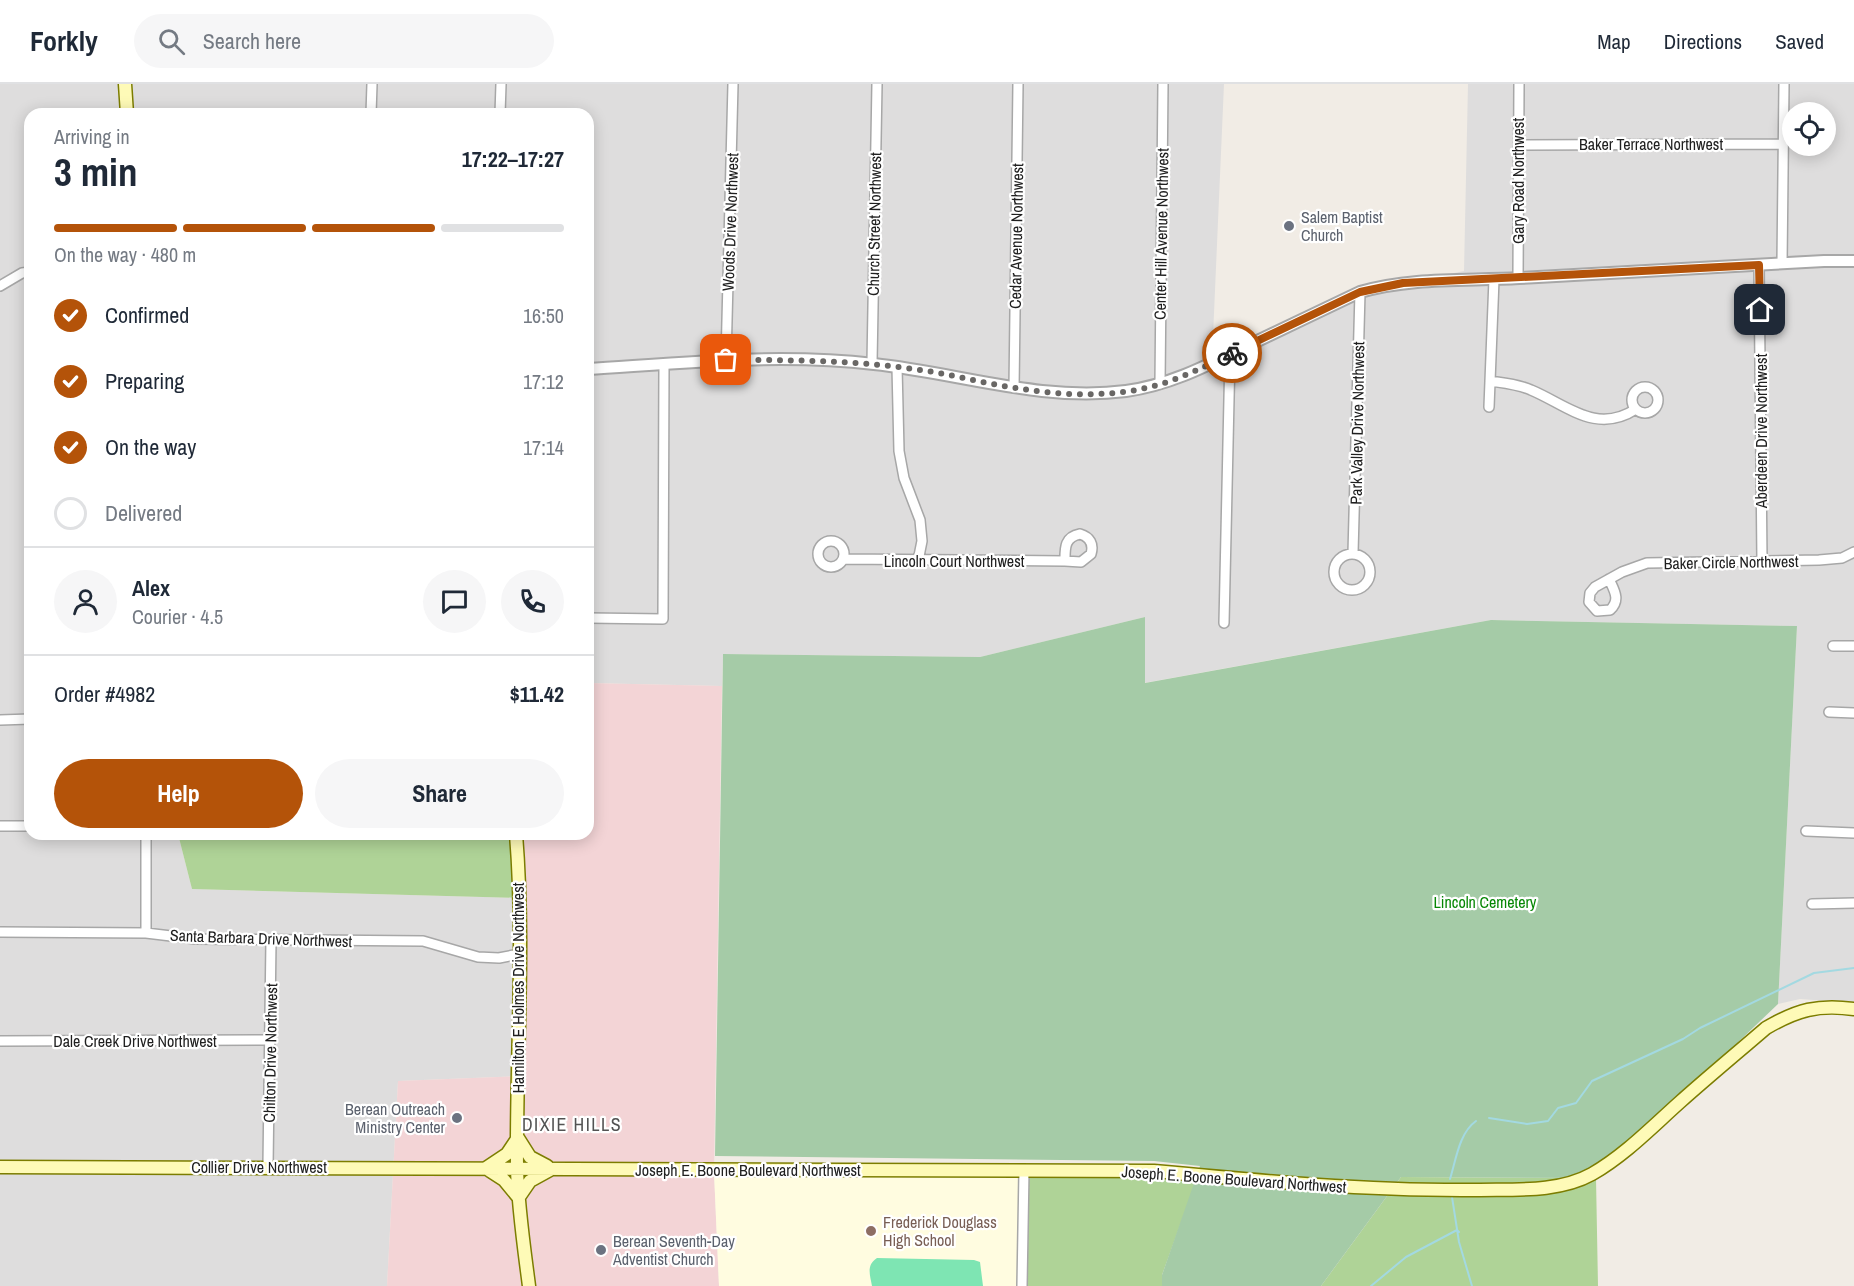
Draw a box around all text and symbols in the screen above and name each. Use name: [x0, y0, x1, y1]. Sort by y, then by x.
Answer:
search box: [134, 14, 554, 68]
text: Forkly: [30, 22, 98, 60]
icon: search: [155, 25, 188, 58]
text: Search here: [203, 26, 301, 56]
text: Map: [1597, 27, 1631, 56]
text: Directions: [1664, 27, 1742, 56]
text: Saved: [1775, 27, 1824, 56]
map controls: [1782, 102, 1836, 156]
button: locate: [1782, 102, 1836, 156]
street label: Gary Road Northwest: [1507, 118, 1529, 244]
text: Arriving in: [54, 123, 130, 150]
street label: Baker Terrace Northwest: [1579, 133, 1723, 155]
text: 17:22–17:27: [462, 144, 564, 174]
text: 3 min: [54, 146, 138, 198]
street label: Center Hill Avenue Northwest: [1149, 148, 1174, 320]
street label: Woods Drive Northwest: [717, 152, 743, 291]
street label: Church Street Northwest: [862, 152, 886, 296]
street label: Cedar Avenue Northwest: [1004, 163, 1028, 309]
place label: Salem Baptist Church: [1301, 206, 1383, 246]
marker: Salem Baptist Church: [1282, 219, 1296, 233]
text: On the way · 480 m: [54, 241, 196, 268]
pin: [1734, 284, 1785, 335]
icon: home: [1743, 293, 1776, 326]
icon: check: [54, 299, 87, 332]
text: Confirmed: [105, 300, 189, 330]
text: 16:50: [523, 302, 564, 329]
courier: [1202, 323, 1262, 383]
pin: [700, 334, 751, 385]
icon: bike: [1216, 337, 1249, 370]
street label: Park Valley Drive Northwest: [1345, 341, 1369, 505]
icon: bag: [709, 343, 742, 376]
street label: Aberdeen Drive Northwest: [1750, 353, 1772, 509]
icon: check: [54, 365, 87, 398]
text: Preparing: [105, 366, 184, 396]
text: 17:12: [523, 368, 564, 395]
icon: check: [54, 431, 87, 464]
text: On the way: [105, 432, 196, 462]
text: 17:14: [523, 434, 564, 461]
text: Delivered: [105, 498, 182, 528]
street label: Lincoln Court Northwest: [884, 550, 1025, 572]
street label: Baker Circle Northwest: [1663, 550, 1799, 574]
button: person: [54, 570, 117, 633]
button: chat: [423, 570, 486, 633]
button: phone: [501, 570, 564, 633]
text: Alex: [132, 573, 170, 603]
text: Courier · 4.5: [132, 603, 223, 630]
text: Order #4982: [54, 679, 155, 709]
text: $11.42: [510, 679, 564, 709]
button: Help: [54, 759, 303, 828]
button: Share: [315, 759, 564, 828]
street label: Hamilton E Holmes Drive Northwest: [507, 882, 529, 1093]
park label: Lincoln Cemetery: [1434, 891, 1537, 913]
street label: Santa Barbara Drive Northwest: [170, 924, 353, 952]
street label: Chilton Drive Northwest: [258, 983, 282, 1123]
street label: Dale Creek Drive Northwest: [53, 1030, 217, 1052]
place label: Berean Outreach Ministry Center: [345, 1098, 446, 1138]
marker: Berean Outreach Ministry Center: [450, 1111, 464, 1125]
district label: DIXIE HILLS: [522, 1112, 622, 1137]
street label: Collier Drive Northwest: [191, 1156, 327, 1178]
street label: Joseph E. Boone Boulevard Northwest: [635, 1159, 861, 1181]
street label: Joseph E. Boone Boulevard Northwest: [1121, 1160, 1348, 1198]
place label: Frederick Douglass High School: [883, 1211, 997, 1251]
marker: Frederick Douglass High School: [864, 1224, 878, 1238]
place label: Berean Seventh-Day Adventist Church: [612, 1230, 735, 1270]
marker: Berean Seventh-Day Adventist Church: [594, 1243, 608, 1257]

